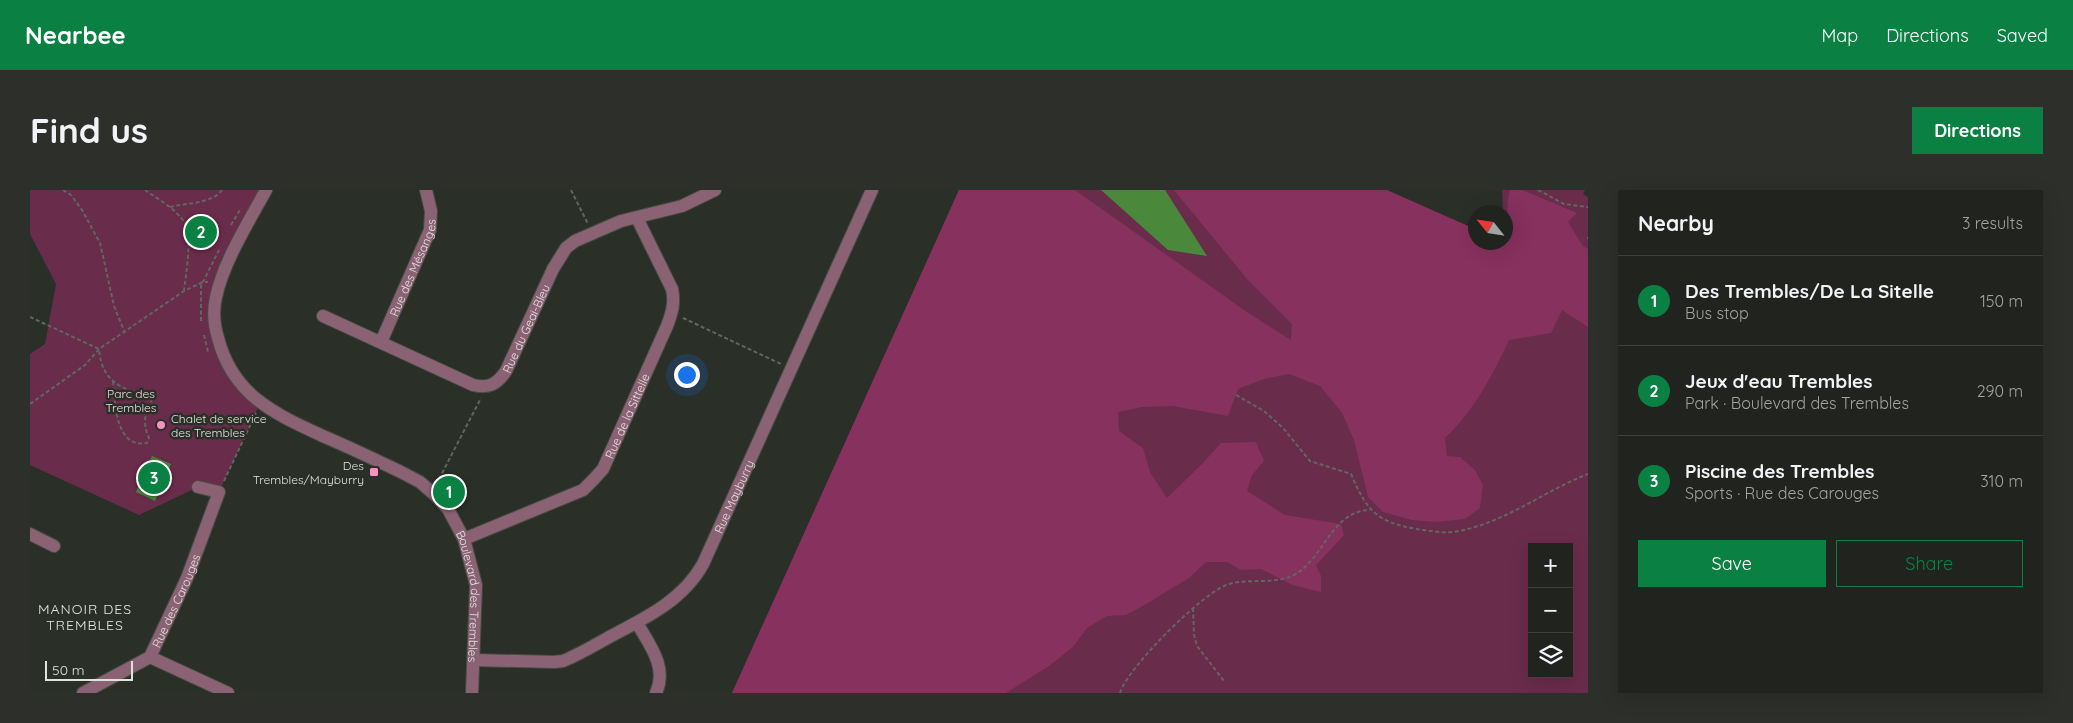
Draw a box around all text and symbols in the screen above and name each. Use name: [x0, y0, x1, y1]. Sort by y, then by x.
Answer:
text: Nearbee: [25, 20, 126, 50]
text: Map: [1821, 24, 1858, 47]
text: Directions: [1886, 24, 1969, 47]
text: Saved: [1997, 24, 2048, 47]
button: Directions: [1912, 107, 2043, 154]
text: Find us: [30, 108, 148, 152]
north arrow: [1468, 205, 1513, 250]
text: Nearby: [1638, 210, 1714, 236]
pin: 2: [185, 213, 217, 251]
text: 3 results: [1962, 213, 2023, 233]
street label: Rue des Mésanges: [386, 218, 438, 319]
text: Des Trembles/De La Sitelle: [1685, 279, 1934, 303]
street label: Rue du Geai-Bleu: [499, 282, 553, 375]
text: 1: [1651, 291, 1657, 311]
text: 150 m: [1980, 291, 2023, 311]
text: Bus stop: [1685, 303, 1749, 323]
your location: [674, 362, 700, 388]
text: Jeux d'eau Trembles: [1685, 369, 1872, 393]
street label: Rue de la Sittelle: [601, 371, 653, 461]
text: 2: [1649, 381, 1659, 401]
text: 290 m: [1977, 381, 2023, 401]
park label: Parc des Trembles: [106, 386, 157, 415]
text: Park · Boulevard des Trembles: [1685, 393, 1909, 413]
place label: Chalet de service des Trembles: [171, 411, 267, 440]
marker: Chalet de service des Trembles: [155, 419, 167, 431]
street label: Rue Mayburry: [710, 457, 757, 536]
place label: Des Trembles/Mayburry: [253, 458, 364, 487]
pin: 3: [138, 459, 170, 497]
text: Piscine des Trembles: [1685, 459, 1875, 483]
marker: Des Trembles/Mayburry: [368, 466, 380, 478]
text: 3: [1650, 471, 1658, 491]
text: 310 m: [1980, 471, 2023, 491]
pin: 1: [433, 473, 465, 511]
text: Sports · Rue des Carouges: [1685, 483, 1879, 503]
street label: Boulevard des Trembles: [453, 528, 483, 663]
button: Save: [1638, 540, 1826, 587]
button: Share: [1836, 540, 2023, 587]
map controls: [1528, 543, 1573, 678]
button: +: [1528, 543, 1573, 588]
street label: Rue des Carouges: [148, 551, 203, 650]
button: −: [1528, 588, 1573, 633]
district label: MANOIR DES TREMBLES: [38, 600, 132, 634]
button: layers: [1528, 633, 1573, 678]
scale bar: [45, 658, 132, 681]
text: 50 m: [52, 661, 85, 679]

